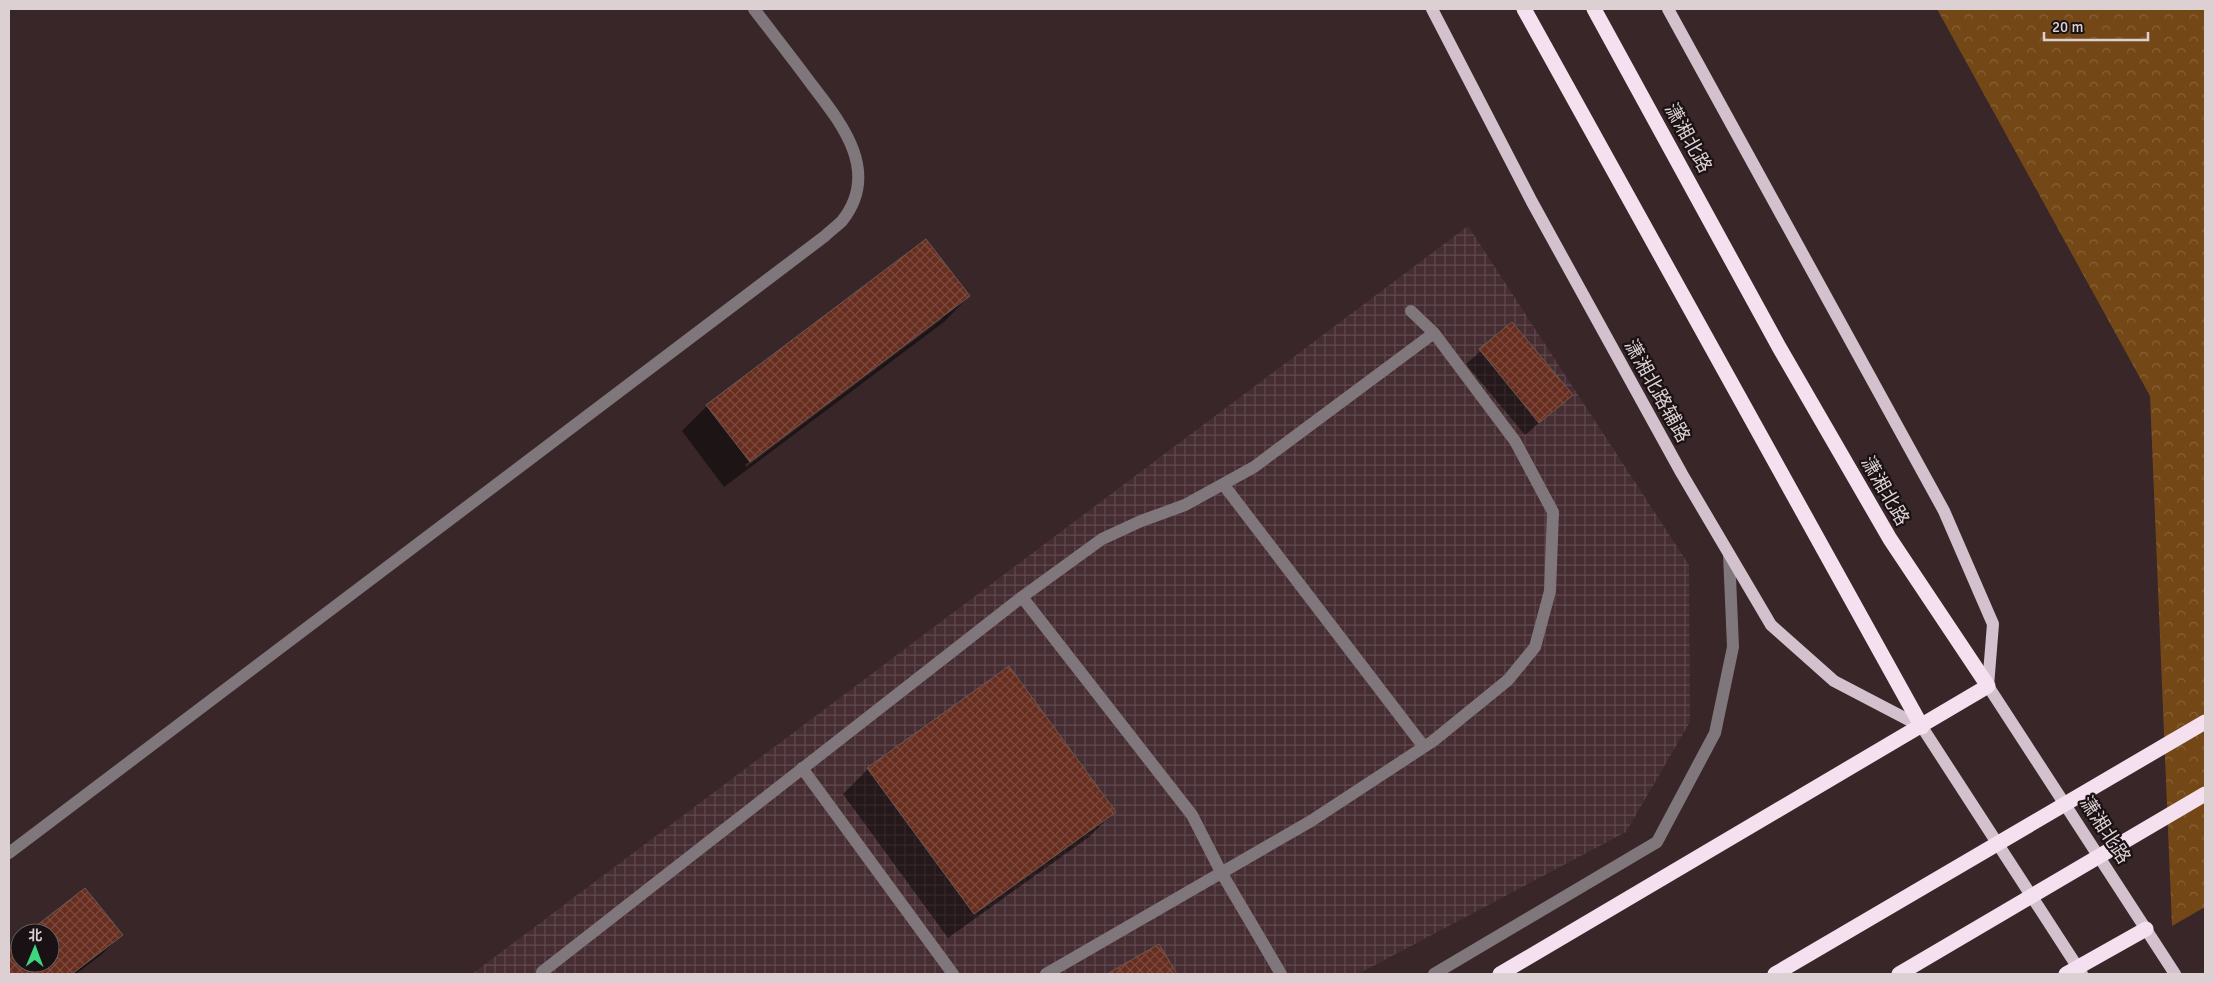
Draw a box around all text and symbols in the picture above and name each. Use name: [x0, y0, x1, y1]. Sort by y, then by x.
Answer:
scale bar: [2044, 10, 2148, 42]
text: 20 m: [2052, 18, 2083, 36]
street label: 潇湘北路: [1659, 99, 1717, 177]
street label: 潇湘北路辅路: [1619, 335, 1695, 447]
street label: 潇湘北路: [1856, 452, 1914, 530]
street label: 潇湘北路: [2074, 792, 2136, 868]
north arrow: [10, 923, 60, 973]
text: 北: [28, 927, 42, 944]

